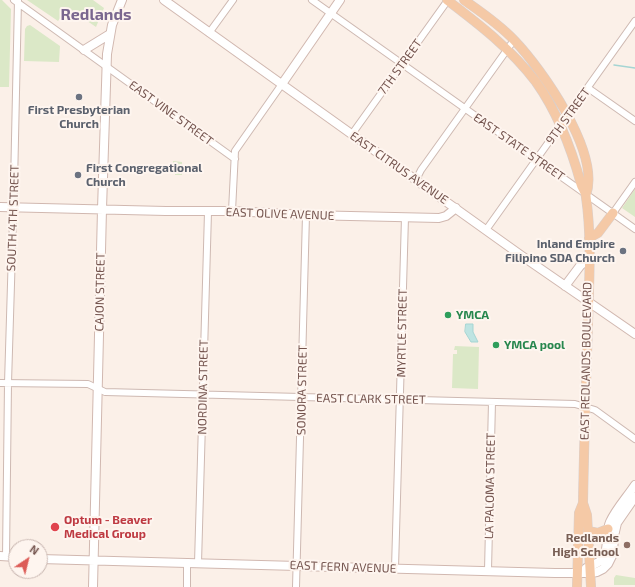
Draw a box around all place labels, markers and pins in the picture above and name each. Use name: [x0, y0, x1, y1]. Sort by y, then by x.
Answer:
marker: First Presbyterian Church: [74, 92, 84, 102]
place label: First Presbyterian Church: [28, 103, 130, 131]
place label: First Congregational Church: [86, 161, 202, 189]
marker: First Congregational Church: [73, 170, 83, 180]
place label: Inland Empire Filipino SDA Church: [505, 237, 615, 265]
marker: Inland Empire Filipino SDA Church: [618, 246, 628, 256]
place label: YMCA: [456, 308, 489, 322]
marker: YMCA: [443, 310, 453, 320]
place label: YMCA pool: [504, 338, 565, 352]
marker: YMCA pool: [491, 340, 501, 350]
place label: Optum - Beaver Medical Group: [64, 513, 152, 541]
marker: Optum - Beaver Medical Group: [49, 521, 61, 533]
place label: Redlands High School: [552, 531, 619, 559]
marker: Redlands High School: [622, 540, 632, 550]

